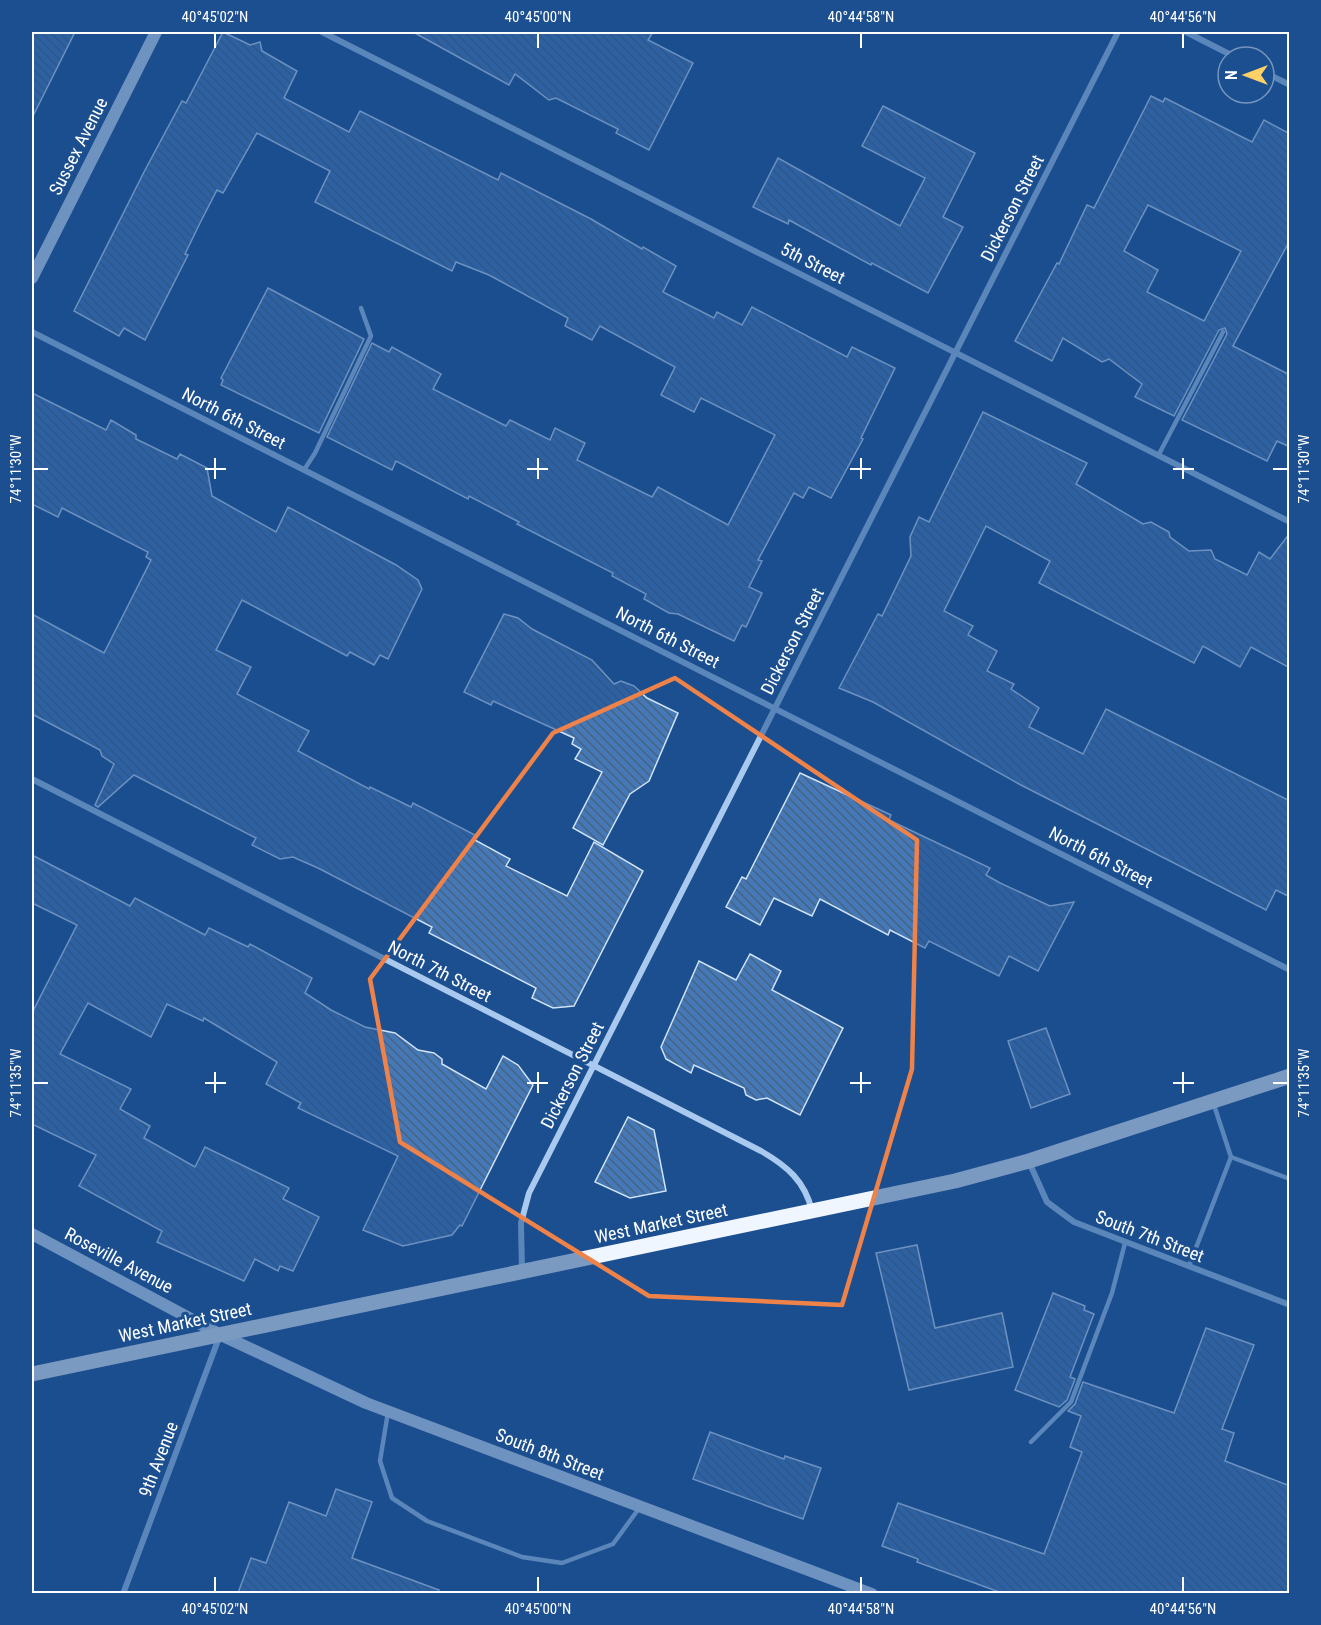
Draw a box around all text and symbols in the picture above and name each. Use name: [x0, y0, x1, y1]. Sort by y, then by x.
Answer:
text: 40°45'02"N: [182, 8, 248, 26]
text: 40°45'00"N: [505, 8, 571, 26]
text: 40°44'58"N: [828, 8, 894, 26]
text: 40°44'56"N: [1150, 8, 1216, 26]
north arrow: [1216, 45, 1276, 105]
text: N: [1222, 70, 1241, 80]
street label: Sussex Avenue: [44, 94, 112, 198]
street label: Dickerson Street: [976, 151, 1048, 265]
street label: 5th Street: [777, 238, 849, 288]
street label: North 6th Street: [179, 383, 289, 453]
text: 74°11'30"W: [7, 434, 25, 503]
text: 74°11'30"W: [1295, 434, 1313, 503]
street label: Dickerson Street: [756, 584, 828, 698]
street label: North 6th Street: [613, 602, 723, 672]
street label: North 6th Street: [1046, 822, 1156, 892]
street label: North 7th Street: [385, 936, 495, 1006]
street label: Dickerson Street: [536, 1018, 608, 1132]
text: 74°11'35"W: [7, 1048, 25, 1117]
text: 74°11'35"W: [1295, 1048, 1313, 1117]
street label: West Market Street: [593, 1199, 729, 1247]
street label: South 7th Street: [1093, 1206, 1207, 1266]
street label: Roseville Avenue: [61, 1223, 177, 1297]
street label: West Market Street: [117, 1298, 253, 1346]
street label: 9th Avenue: [134, 1418, 182, 1500]
street label: South 8th Street: [493, 1424, 607, 1484]
text: 40°45'02"N: [182, 1600, 248, 1618]
text: 40°45'00"N: [505, 1600, 571, 1618]
text: 40°44'58"N: [828, 1600, 894, 1618]
text: 40°44'56"N: [1150, 1600, 1216, 1618]

